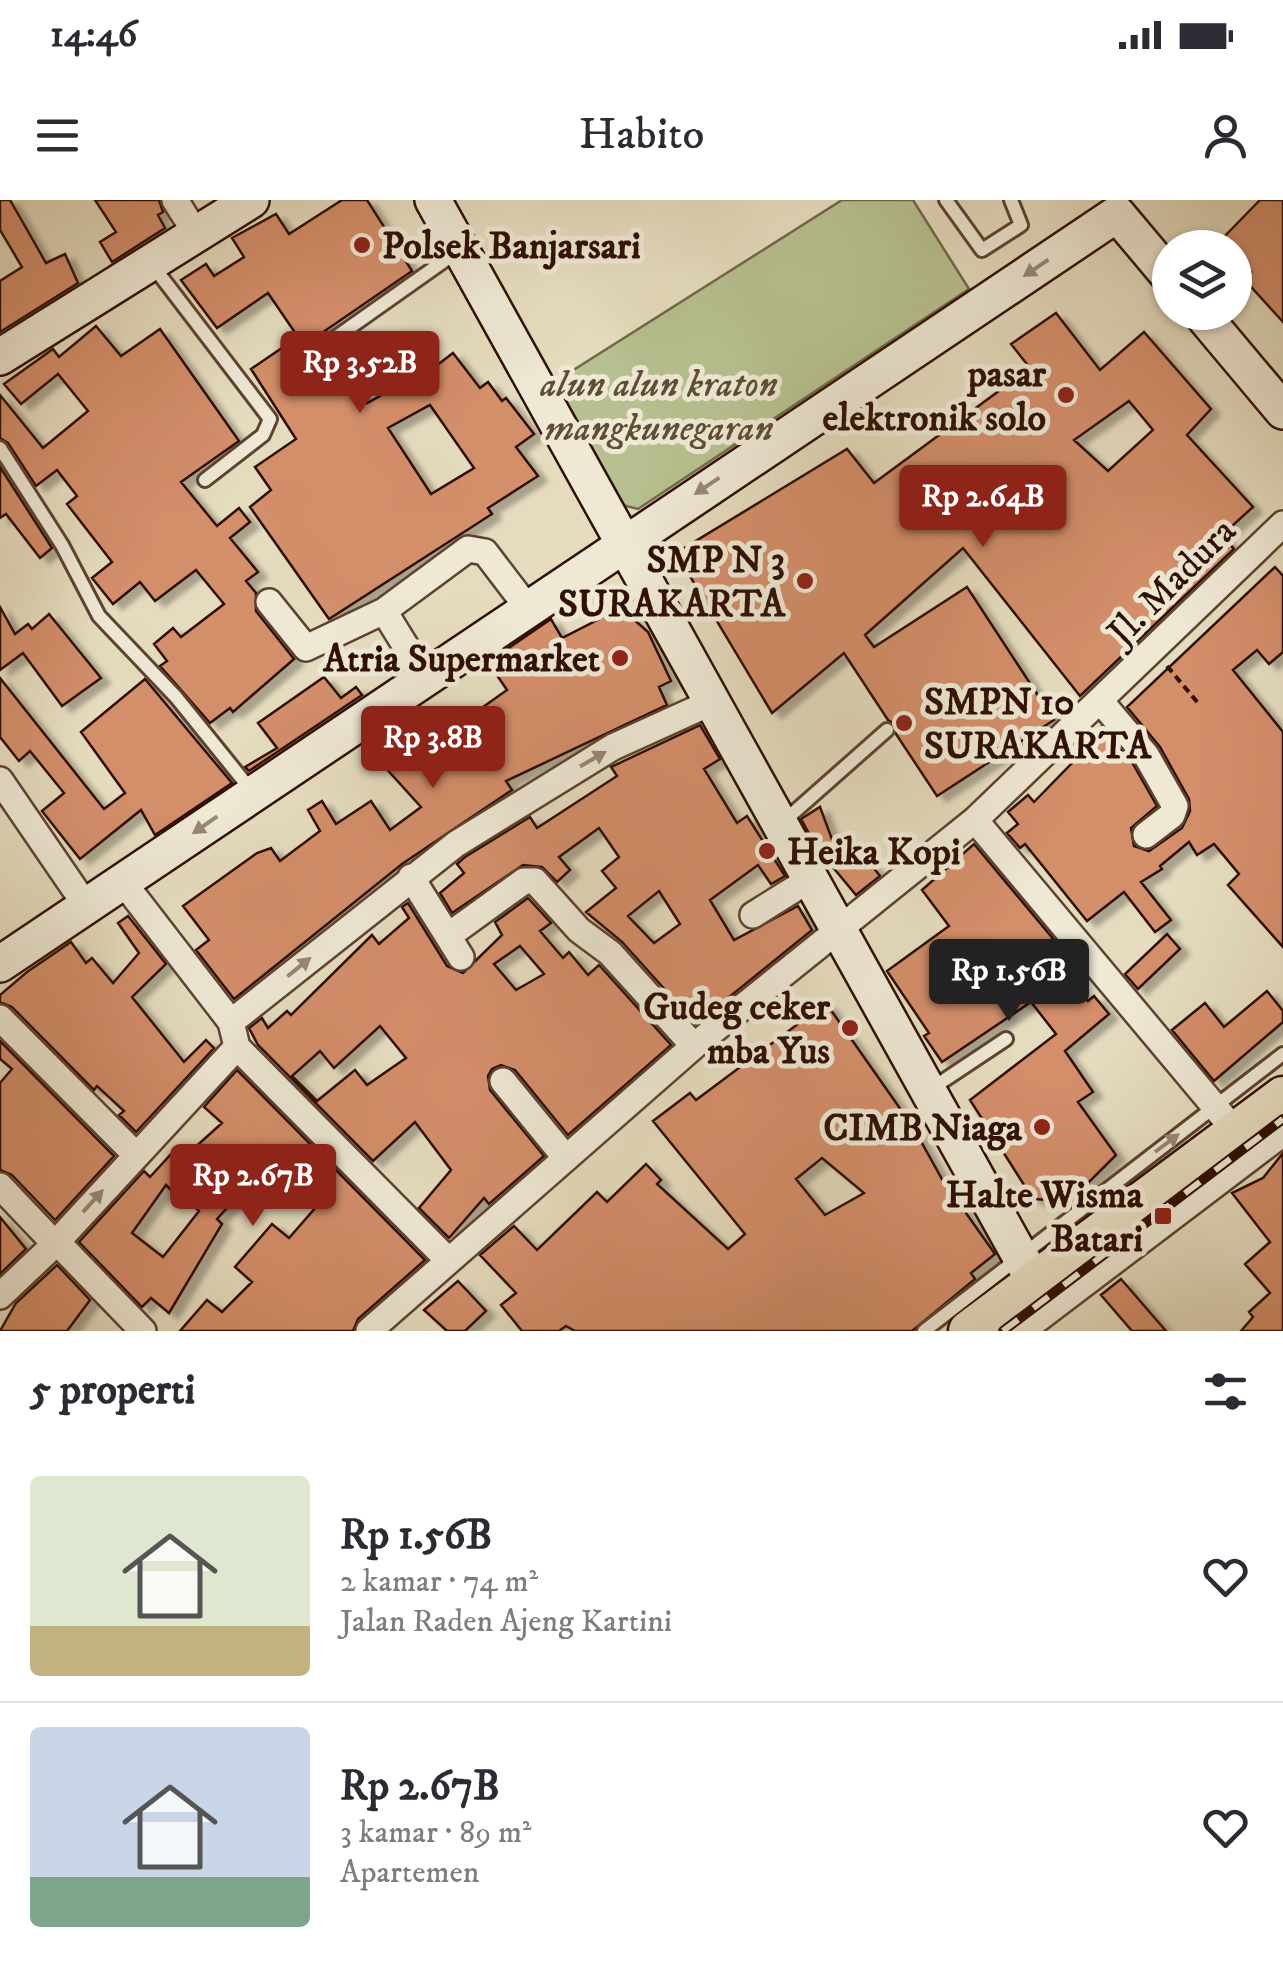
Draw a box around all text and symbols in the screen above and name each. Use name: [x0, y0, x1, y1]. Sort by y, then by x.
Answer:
text: 14:46: [50, 11, 137, 59]
text: Habito: [579, 107, 704, 163]
icon: menu: [30, 108, 85, 163]
icon: person: [1198, 108, 1253, 163]
place label: Polsek Banjarsari: [382, 223, 641, 271]
map controls: [1152, 230, 1252, 330]
button: layers: [1152, 230, 1252, 330]
marker: Polsek Banjarsari: [351, 234, 373, 256]
one-way arrow: [1022, 258, 1049, 276]
pin: Rp 3.52B: [257, 331, 463, 416]
text: Rp 3.52B: [302, 343, 418, 383]
place label: pasar elektronik solo: [822, 351, 1047, 443]
park label: alun alun kraton mangkunegaran: [539, 361, 778, 453]
marker: pasar elektronik solo: [1055, 384, 1077, 406]
pin: Rp 2.64B: [880, 465, 1086, 550]
one-way arrow: [693, 477, 720, 495]
text: Rp 2.64B: [921, 477, 1045, 517]
street label: Jl. Madura: [1096, 508, 1247, 659]
place label: SMP N 3 SURAKARTA: [558, 537, 787, 629]
marker: SMP N 3 SURAKARTA: [794, 570, 816, 592]
place label: Atria Supermarket: [322, 636, 600, 684]
marker: Atria Supermarket: [609, 647, 631, 669]
place label: SMPN 10 SURAKARTA: [924, 679, 1153, 771]
pin: Rp 3.8B: [341, 706, 525, 791]
marker: SMPN 10 SURAKARTA: [893, 712, 915, 734]
text: Rp 3.8B: [383, 718, 483, 758]
one-way arrow: [578, 751, 607, 768]
one-way arrow: [192, 815, 219, 834]
place label: Heika Kopi: [787, 829, 961, 877]
marker: Heika Kopi: [756, 840, 778, 862]
pin: Rp 1.56B: [906, 939, 1112, 1024]
text: Rp 1.56B: [951, 951, 1067, 991]
one-way arrow: [287, 956, 312, 978]
place label: Gudeg ceker mba Yus: [643, 984, 831, 1076]
marker: Gudeg ceker mba Yus: [839, 1017, 861, 1039]
place label: CIMB Niaga: [823, 1105, 1023, 1153]
marker: CIMB Niaga: [1031, 1116, 1053, 1138]
one-way arrow: [1154, 1133, 1180, 1154]
pin: Rp 2.67B: [150, 1144, 356, 1229]
text: Rp 2.67B: [192, 1156, 314, 1196]
place label: Halte Wisma Batari: [946, 1172, 1144, 1264]
one-way arrow: [81, 1189, 104, 1213]
marker: Halte Wisma Batari: [1152, 1205, 1174, 1227]
icon: filters: [1198, 1364, 1253, 1419]
text: 5 properti: [30, 1365, 195, 1417]
text: Rp 1.56B: [340, 1510, 492, 1562]
icon: home: [110, 1516, 230, 1636]
icon: heart: [1198, 1549, 1253, 1604]
text: 2 kamar · 74 m²: [340, 1562, 538, 1602]
text: Jalan Raden Ajeng Kartini: [340, 1602, 672, 1642]
text: Rp 2.67B: [340, 1761, 500, 1813]
icon: home: [110, 1767, 230, 1887]
icon: heart: [1198, 1800, 1253, 1855]
text: 3 kamar · 89 m²: [340, 1813, 532, 1853]
text: Apartemen: [340, 1853, 479, 1893]

